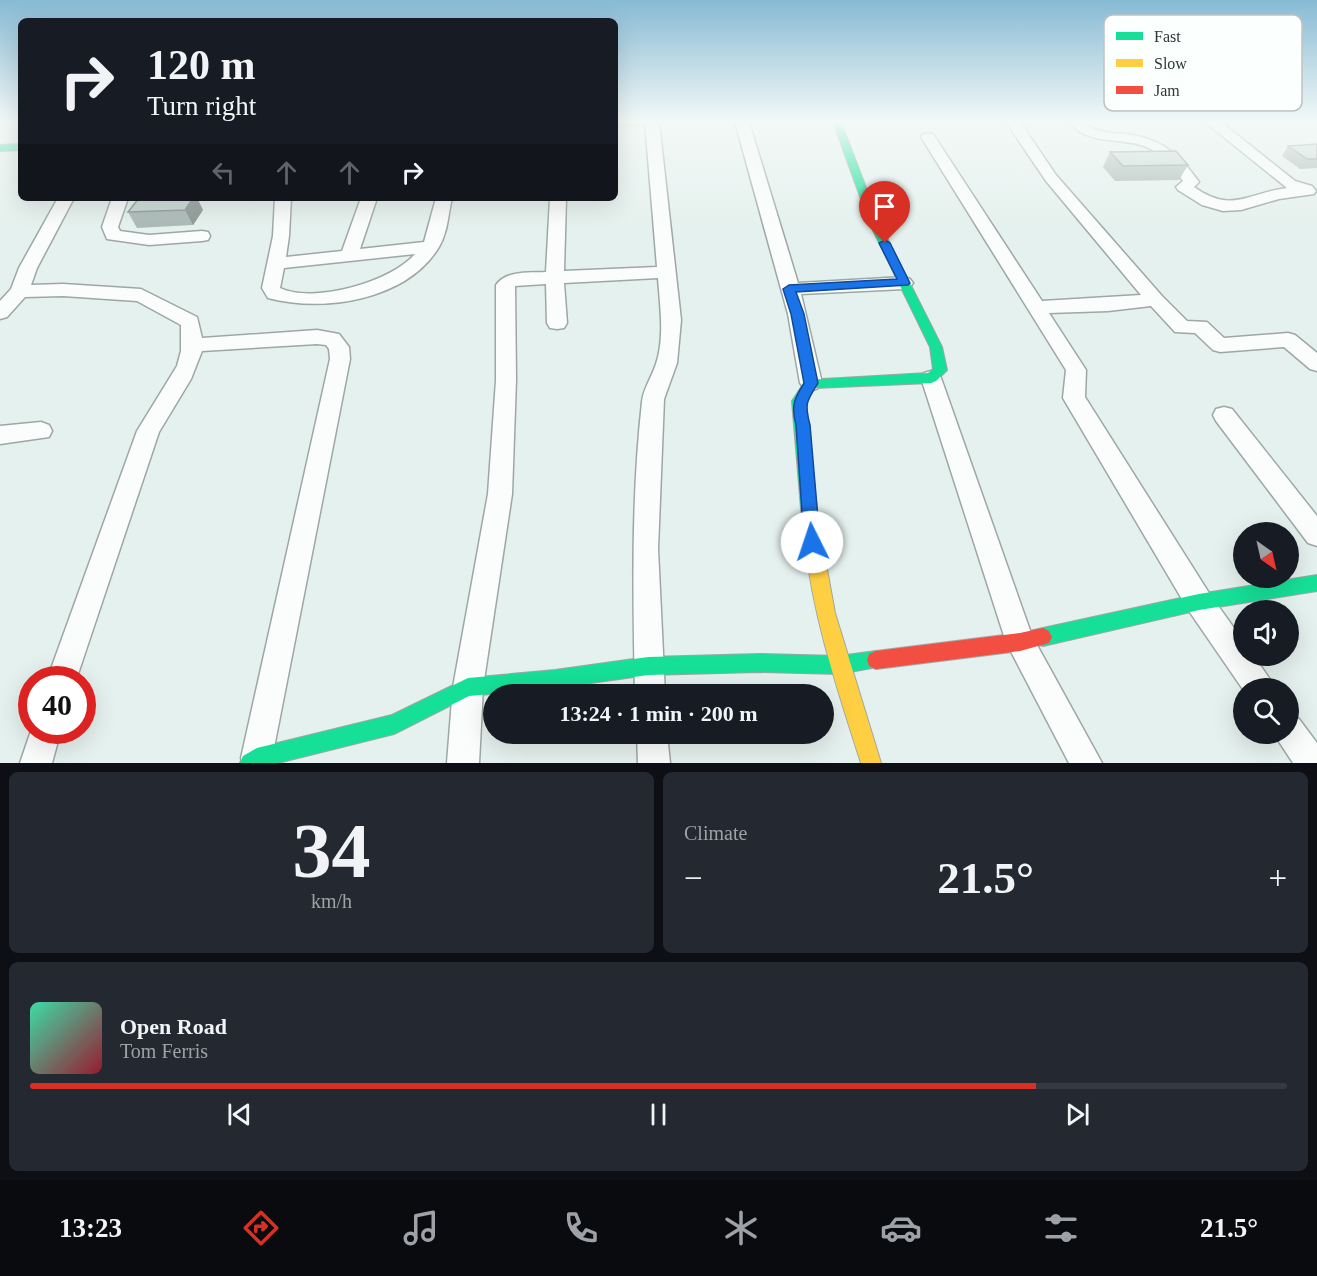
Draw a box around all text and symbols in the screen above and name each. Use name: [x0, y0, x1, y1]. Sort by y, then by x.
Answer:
legend: [1104, 15, 1302, 111]
text: Fast: [1154, 28, 1181, 45]
icon: right: [48, 42, 126, 120]
text: 120 m: [147, 42, 256, 88]
text: Slow: [1154, 55, 1187, 72]
text: Jam: [1154, 82, 1180, 99]
text: Turn right: [147, 91, 256, 121]
icon: left: [207, 156, 240, 189]
icon: ahead: [270, 156, 303, 189]
icon: ahead: [333, 156, 366, 189]
icon: right: [396, 156, 429, 189]
pin: [859, 181, 910, 243]
icon: arrive: [868, 190, 901, 223]
position arrow: [780, 510, 844, 574]
north arrow: [1233, 522, 1299, 588]
map controls: [1233, 522, 1299, 744]
button: sound: [1233, 600, 1299, 666]
speed limit sign: 40: [18, 666, 96, 744]
button: search: [1233, 678, 1299, 744]
text: 13:24 · 1 min · 200 m: [560, 701, 758, 726]
text: 34: [293, 807, 371, 894]
text: Climate: [684, 822, 747, 844]
text: 21.5°: [937, 853, 1034, 903]
text: −: [684, 860, 703, 896]
text: +: [1268, 860, 1287, 896]
text: km/h: [311, 890, 352, 912]
text: Open Road: [120, 1014, 227, 1039]
text: Tom Ferris: [120, 1040, 208, 1062]
icon: previous: [223, 1098, 256, 1131]
icon: pause: [642, 1098, 675, 1131]
icon: next: [1061, 1098, 1094, 1131]
icon: directions: [240, 1207, 282, 1249]
icon: music: [400, 1207, 442, 1249]
icon: phone: [560, 1207, 602, 1249]
icon: climate: [720, 1207, 762, 1249]
icon: car: [880, 1207, 922, 1249]
icon: filters: [1040, 1207, 1082, 1249]
text: 13:23: [59, 1213, 122, 1243]
text: 21.5°: [1200, 1213, 1258, 1243]

